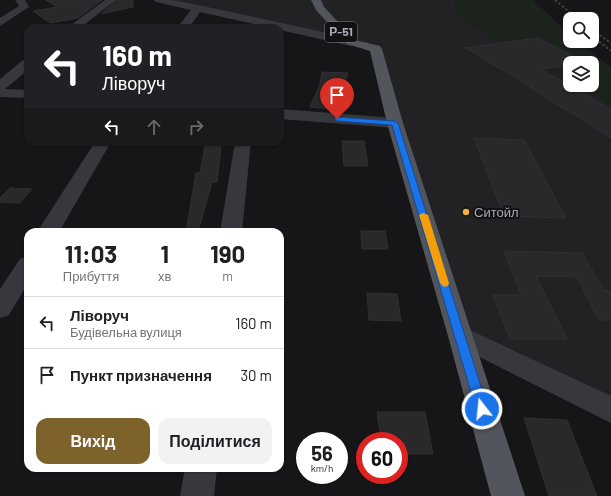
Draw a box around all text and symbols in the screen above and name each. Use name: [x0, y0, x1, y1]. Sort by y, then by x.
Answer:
map controls: [563, 12, 599, 92]
button: search: [563, 12, 599, 48]
road number: Р-51: [325, 22, 357, 42]
text: 160 m: [102, 38, 172, 72]
icon: left: [36, 40, 88, 92]
button: layers: [563, 56, 599, 92]
text: Ліворуч: [102, 72, 165, 94]
pin: [320, 78, 354, 119]
icon: arrive: [326, 84, 348, 106]
icon: left: [101, 116, 123, 138]
icon: ahead: [143, 116, 165, 138]
icon: right: [185, 116, 207, 138]
place label: Ситойл: [474, 204, 519, 220]
marker: Ситойл: [461, 207, 471, 217]
text: 11:03: [65, 239, 117, 268]
text: 1: [161, 239, 169, 268]
text: 190: [210, 239, 245, 268]
text: Прибуття: [63, 268, 119, 284]
text: хв: [158, 268, 171, 284]
text: m: [222, 268, 233, 284]
text: Ліворуч: [70, 306, 129, 324]
icon: left: [36, 312, 58, 334]
text: 160 m: [235, 314, 272, 332]
text: Будівельна вулиця: [70, 324, 182, 340]
icon: arrive: [36, 364, 58, 386]
text: Пункт призначення: [70, 366, 212, 384]
text: 30 m: [240, 366, 272, 384]
position arrow: [461, 388, 503, 430]
button: Вихід: [36, 418, 150, 464]
button: Поділитися: [158, 418, 272, 464]
speed limit sign: 60: [356, 432, 408, 484]
text: 56: [311, 441, 333, 465]
text: km/h: [311, 462, 333, 474]

